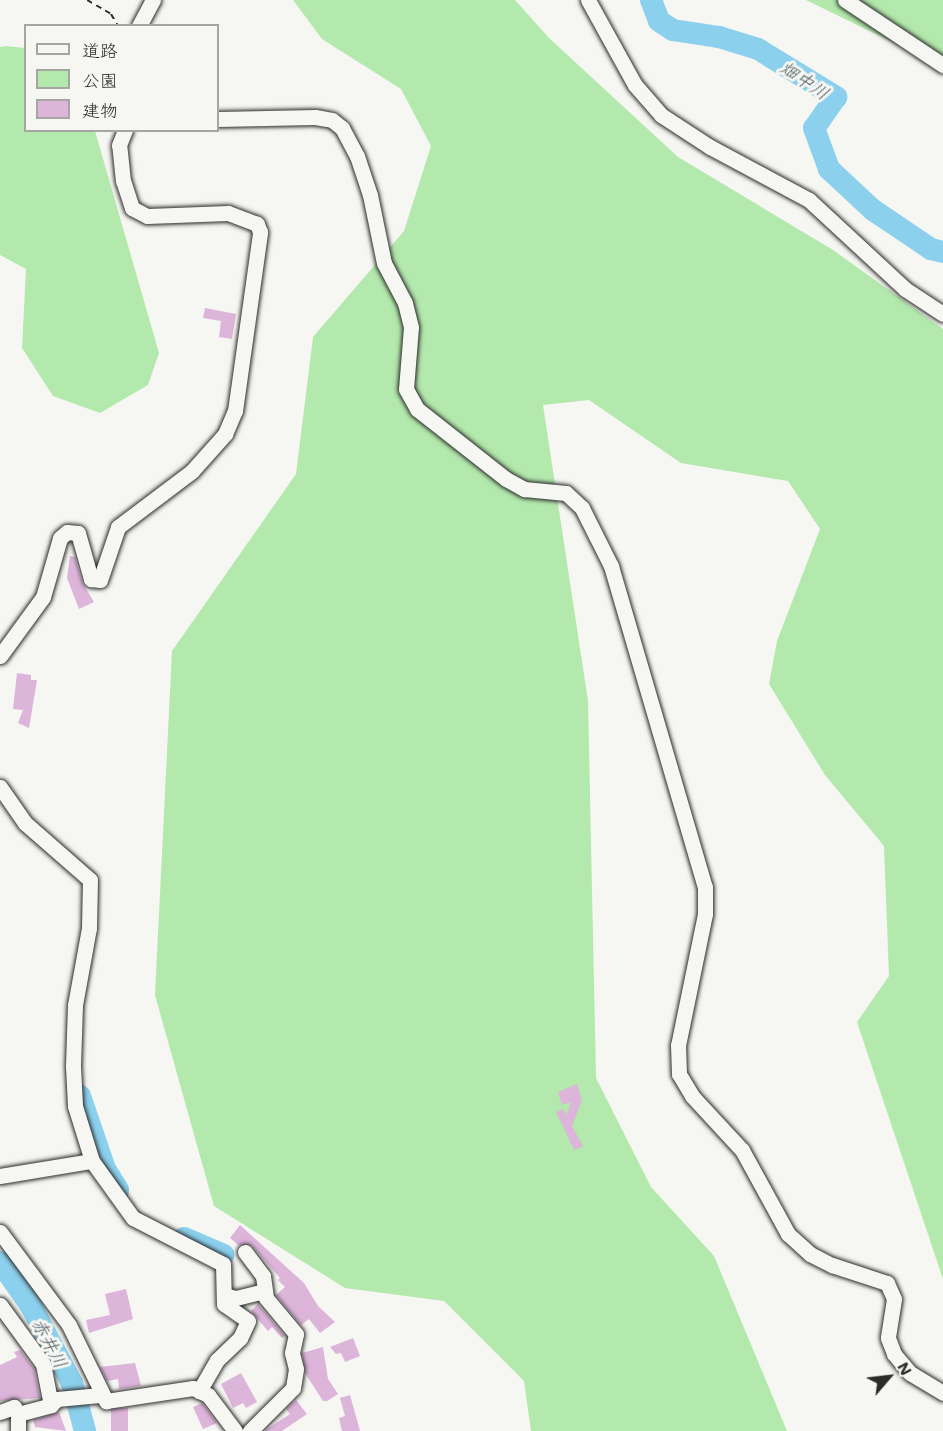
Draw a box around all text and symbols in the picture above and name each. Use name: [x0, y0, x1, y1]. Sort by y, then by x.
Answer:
legend: [24, 24, 219, 132]
text: 道路: [82, 38, 118, 62]
water label: 畑中川: [777, 56, 833, 104]
text: 公園: [82, 68, 118, 92]
text: 建物: [82, 98, 118, 122]
water label: 赤井川: [28, 1314, 72, 1372]
north arrow: [859, 1347, 919, 1407]
text: N: [893, 1358, 917, 1379]

